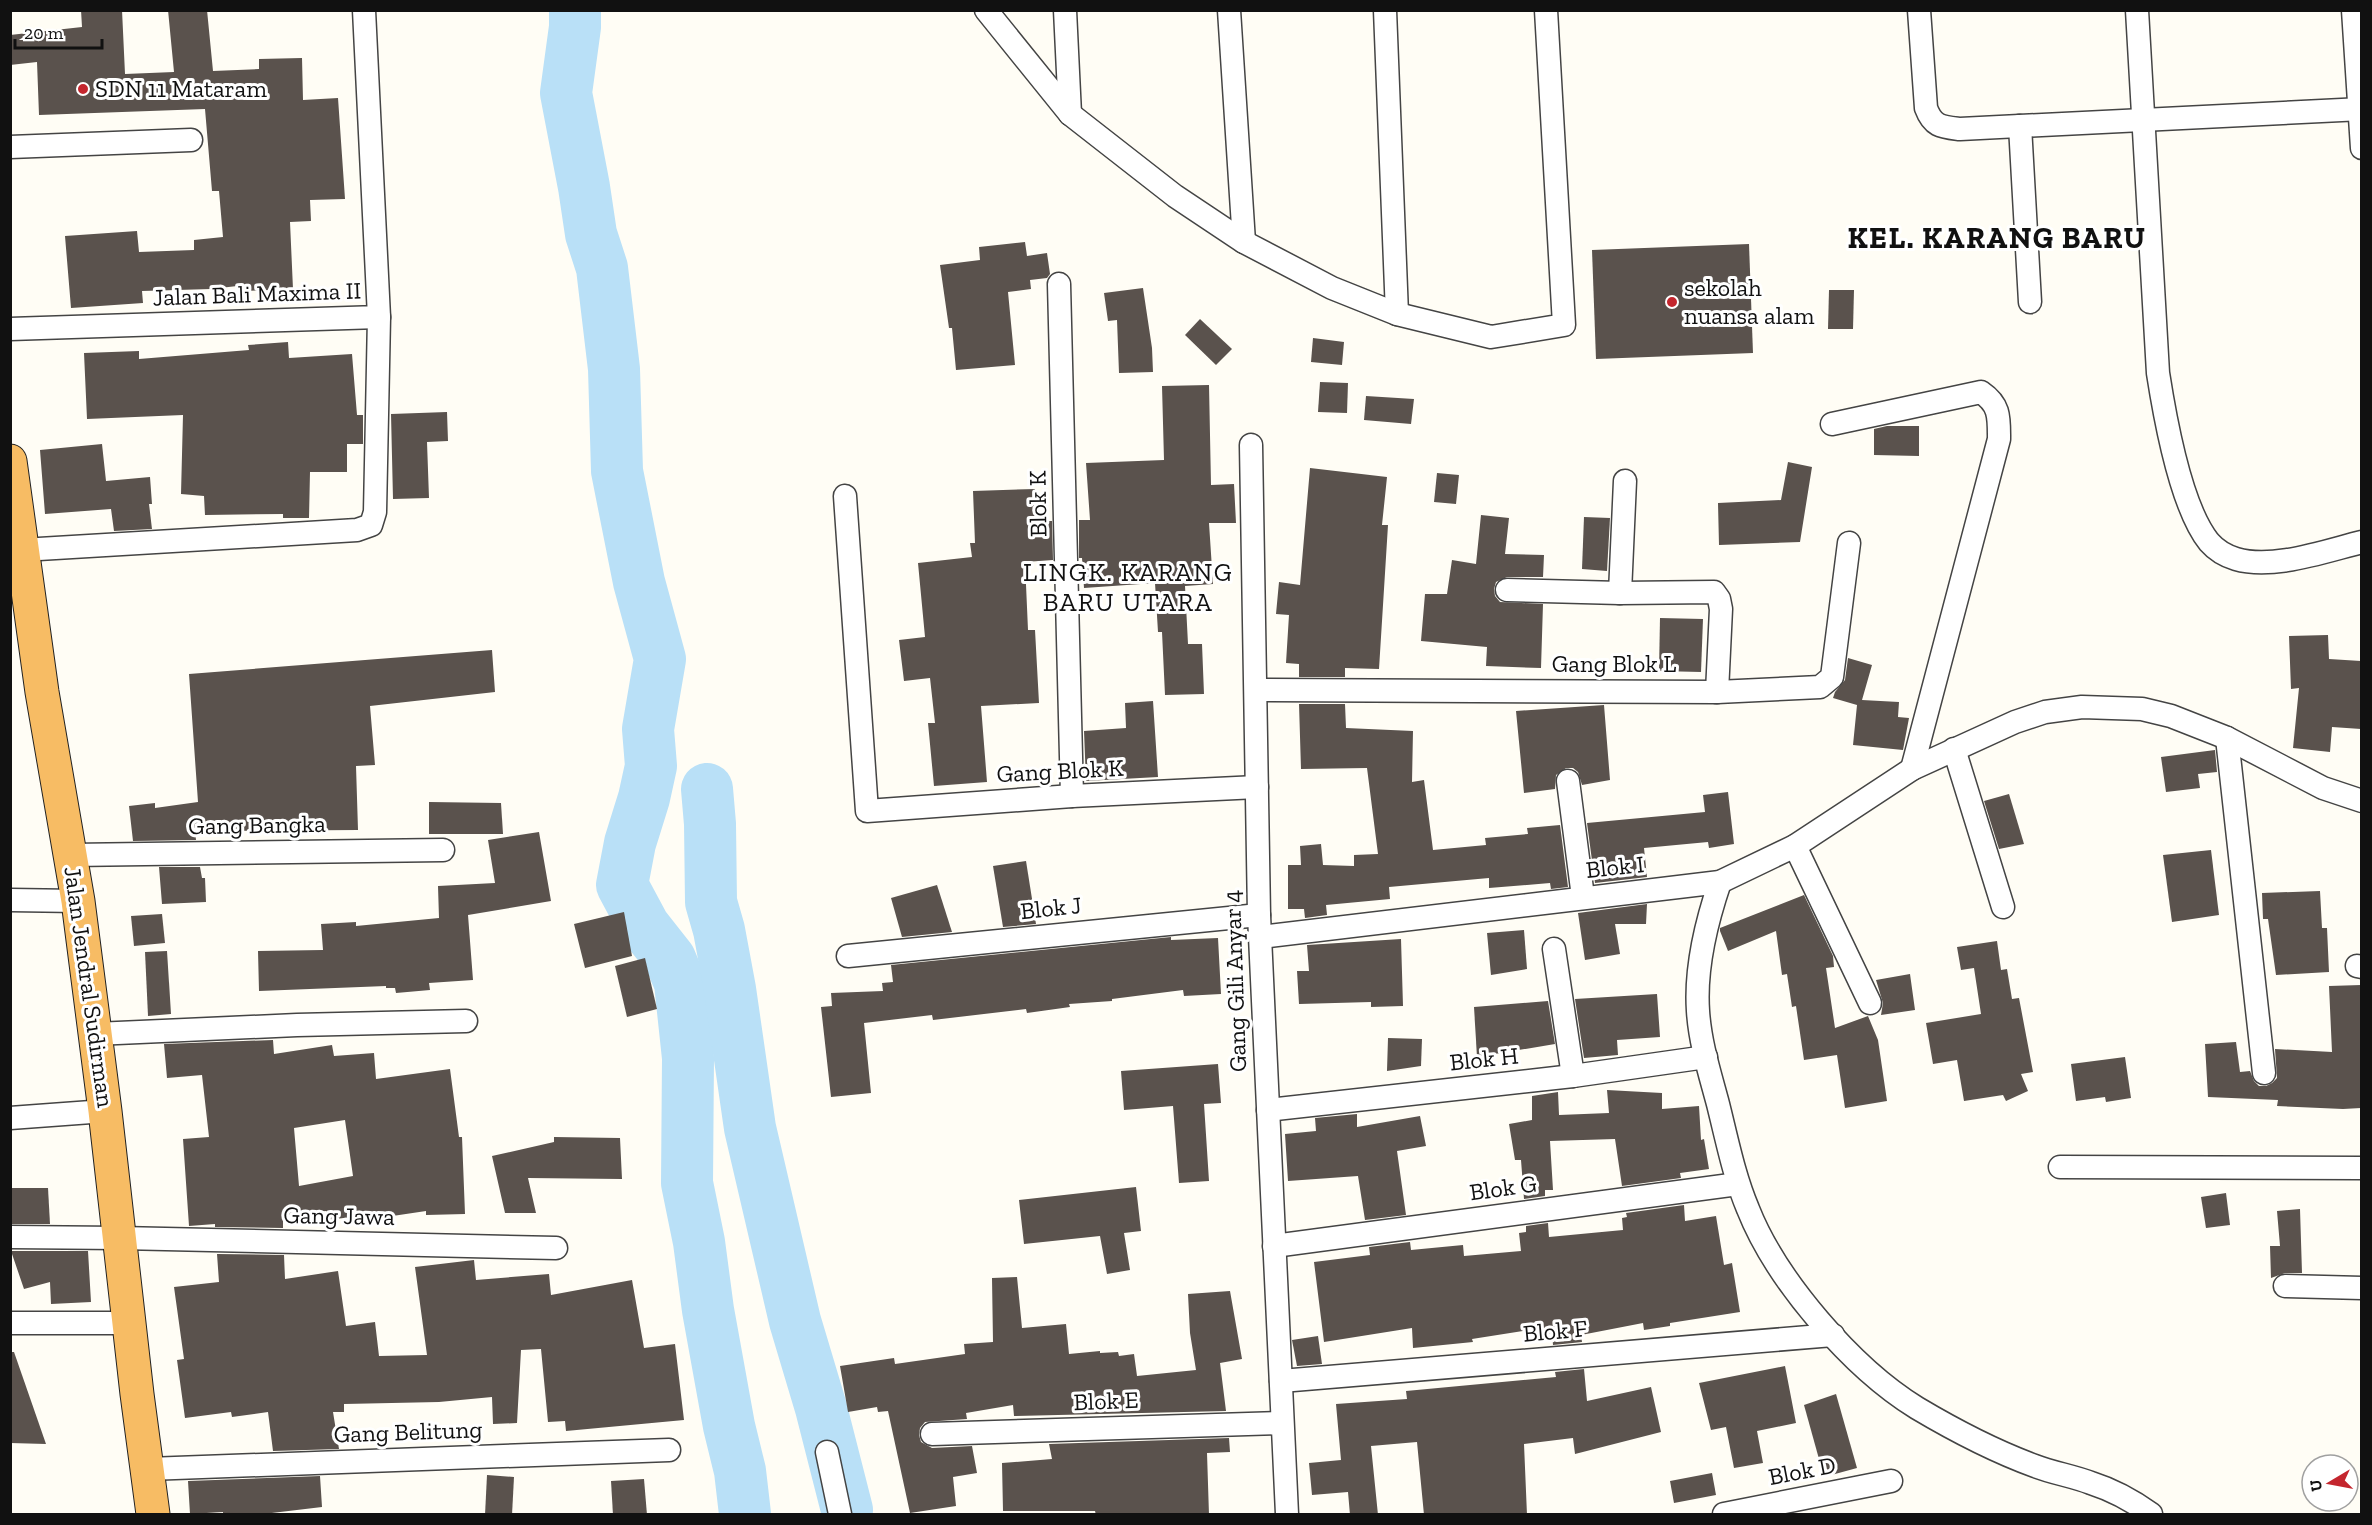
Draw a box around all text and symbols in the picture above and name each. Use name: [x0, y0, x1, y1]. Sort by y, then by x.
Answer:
scale bar: [15, 12, 102, 50]
text: 20 m: [24, 22, 64, 44]
place label: SDN 11 Mataram: [95, 74, 267, 103]
marker: SDN 11 Mataram: [76, 82, 90, 96]
district label: KEL. KARANG BARU: [1847, 220, 2147, 256]
place label: sekolah nuansa alam: [1684, 273, 1815, 330]
street label: Jalan Bali Maxima II: [152, 275, 362, 312]
marker: sekolah nuansa alam: [1665, 295, 1679, 309]
street label: Blok K: [1022, 470, 1053, 537]
district label: LINGK. KARANG BARU UTARA: [1023, 556, 1233, 618]
street label: Gang Blok L: [1552, 649, 1676, 678]
street label: Gang Blok K: [996, 753, 1125, 788]
street label: Gang Bangka: [188, 809, 326, 840]
street label: Blok I: [1584, 849, 1646, 884]
street label: Jalan Jendral Sudirman: [58, 865, 121, 1109]
street label: Gang Gili Anyar 4: [1217, 889, 1252, 1073]
street label: Blok J: [1019, 890, 1083, 925]
street label: Blok H: [1448, 1040, 1520, 1077]
street label: Blok G: [1467, 1168, 1538, 1207]
street label: Gang Jawa: [283, 1200, 395, 1231]
street label: Blok F: [1522, 1313, 1588, 1348]
street label: Blok E: [1073, 1385, 1139, 1416]
street label: Gang Belitung: [333, 1414, 483, 1449]
street label: Blok D: [1766, 1450, 1838, 1491]
north arrow: [2300, 1453, 2360, 1513]
text: U: [2305, 1478, 2326, 1493]

